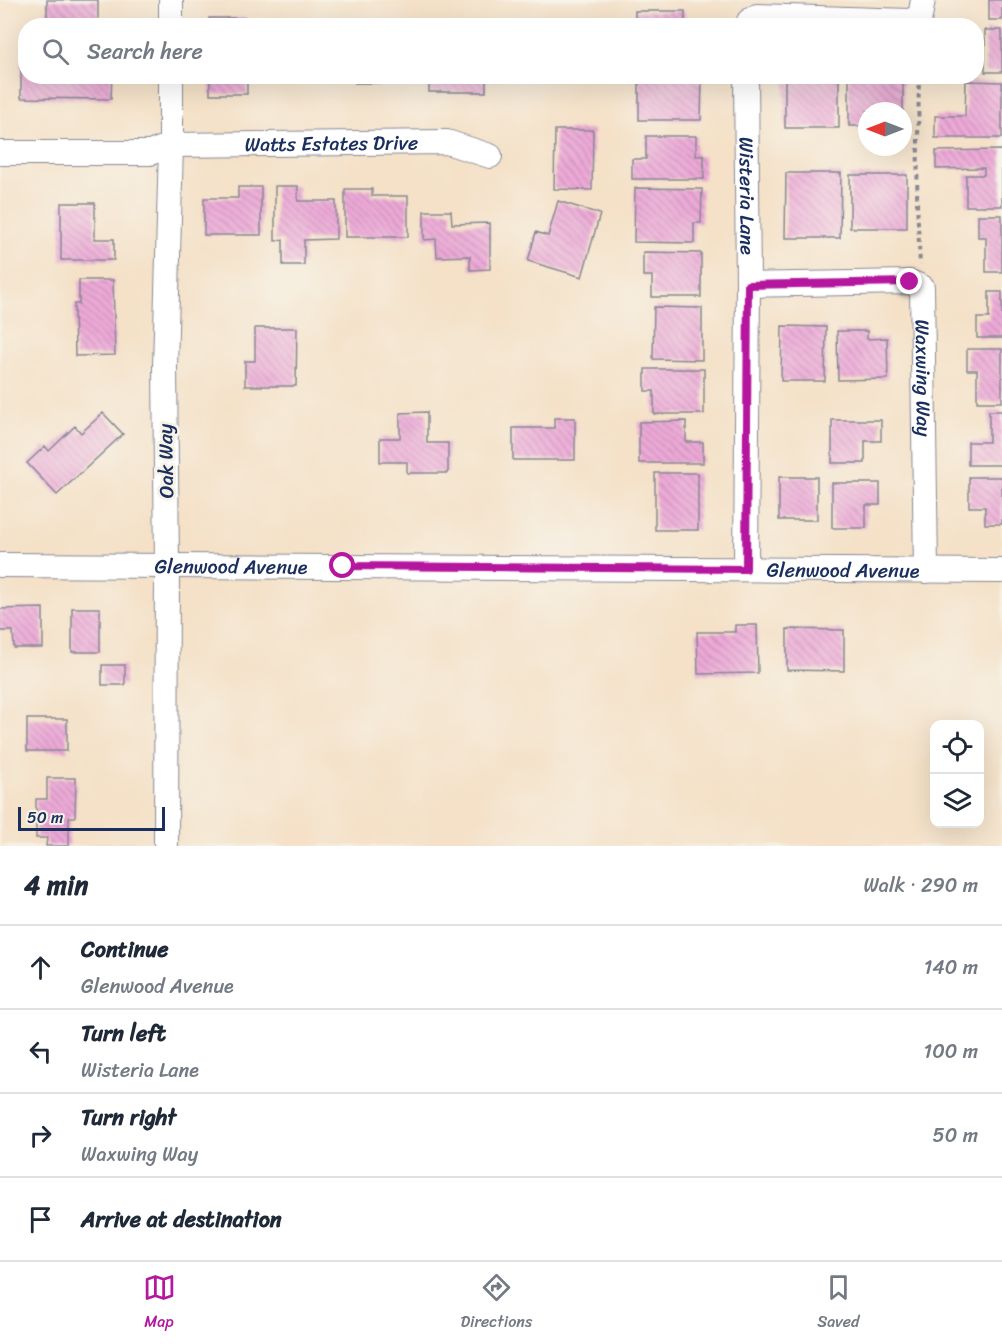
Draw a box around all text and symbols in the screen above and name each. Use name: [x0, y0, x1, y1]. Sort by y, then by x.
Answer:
search box: [18, 18, 984, 84]
text: Search here: [87, 32, 203, 71]
icon: search: [39, 35, 72, 68]
north arrow: [858, 102, 912, 156]
street label: Watts Estates Drive: [245, 125, 418, 162]
street label: Wisteria Lane: [729, 137, 765, 255]
route end: [896, 268, 922, 294]
street label: Waxwing Way: [905, 319, 942, 437]
street label: Oak Way: [148, 423, 184, 499]
street label: Glenwood Avenue: [154, 548, 308, 584]
route start: [329, 552, 355, 578]
street label: Glenwood Avenue: [766, 552, 920, 588]
map controls: [930, 720, 984, 828]
button: locate: [930, 720, 984, 774]
button: layers: [930, 774, 984, 828]
text: 50 m: [27, 803, 63, 832]
scale bar: [18, 804, 165, 832]
text: 4 min: [24, 862, 88, 908]
text: Walk · 290 m: [863, 868, 978, 903]
text: Continue: [81, 930, 169, 969]
text: 140 m: [924, 950, 978, 985]
icon: ahead: [24, 951, 57, 984]
text: Glenwood Avenue: [81, 969, 234, 1004]
text: Turn left: [81, 1014, 166, 1053]
text: 100 m: [924, 1034, 978, 1069]
icon: left: [24, 1035, 57, 1068]
text: Wisteria Lane: [81, 1053, 199, 1088]
text: Turn right: [81, 1098, 176, 1137]
text: 50 m: [933, 1118, 978, 1153]
icon: right: [24, 1119, 57, 1152]
text: Waxwing Way: [81, 1137, 198, 1172]
text: Arrive at destination: [81, 1200, 282, 1239]
icon: arrive: [24, 1203, 57, 1236]
tab: Map: [143, 1271, 176, 1336]
tab: Directions: [461, 1271, 532, 1336]
tab: Saved: [817, 1271, 859, 1336]

